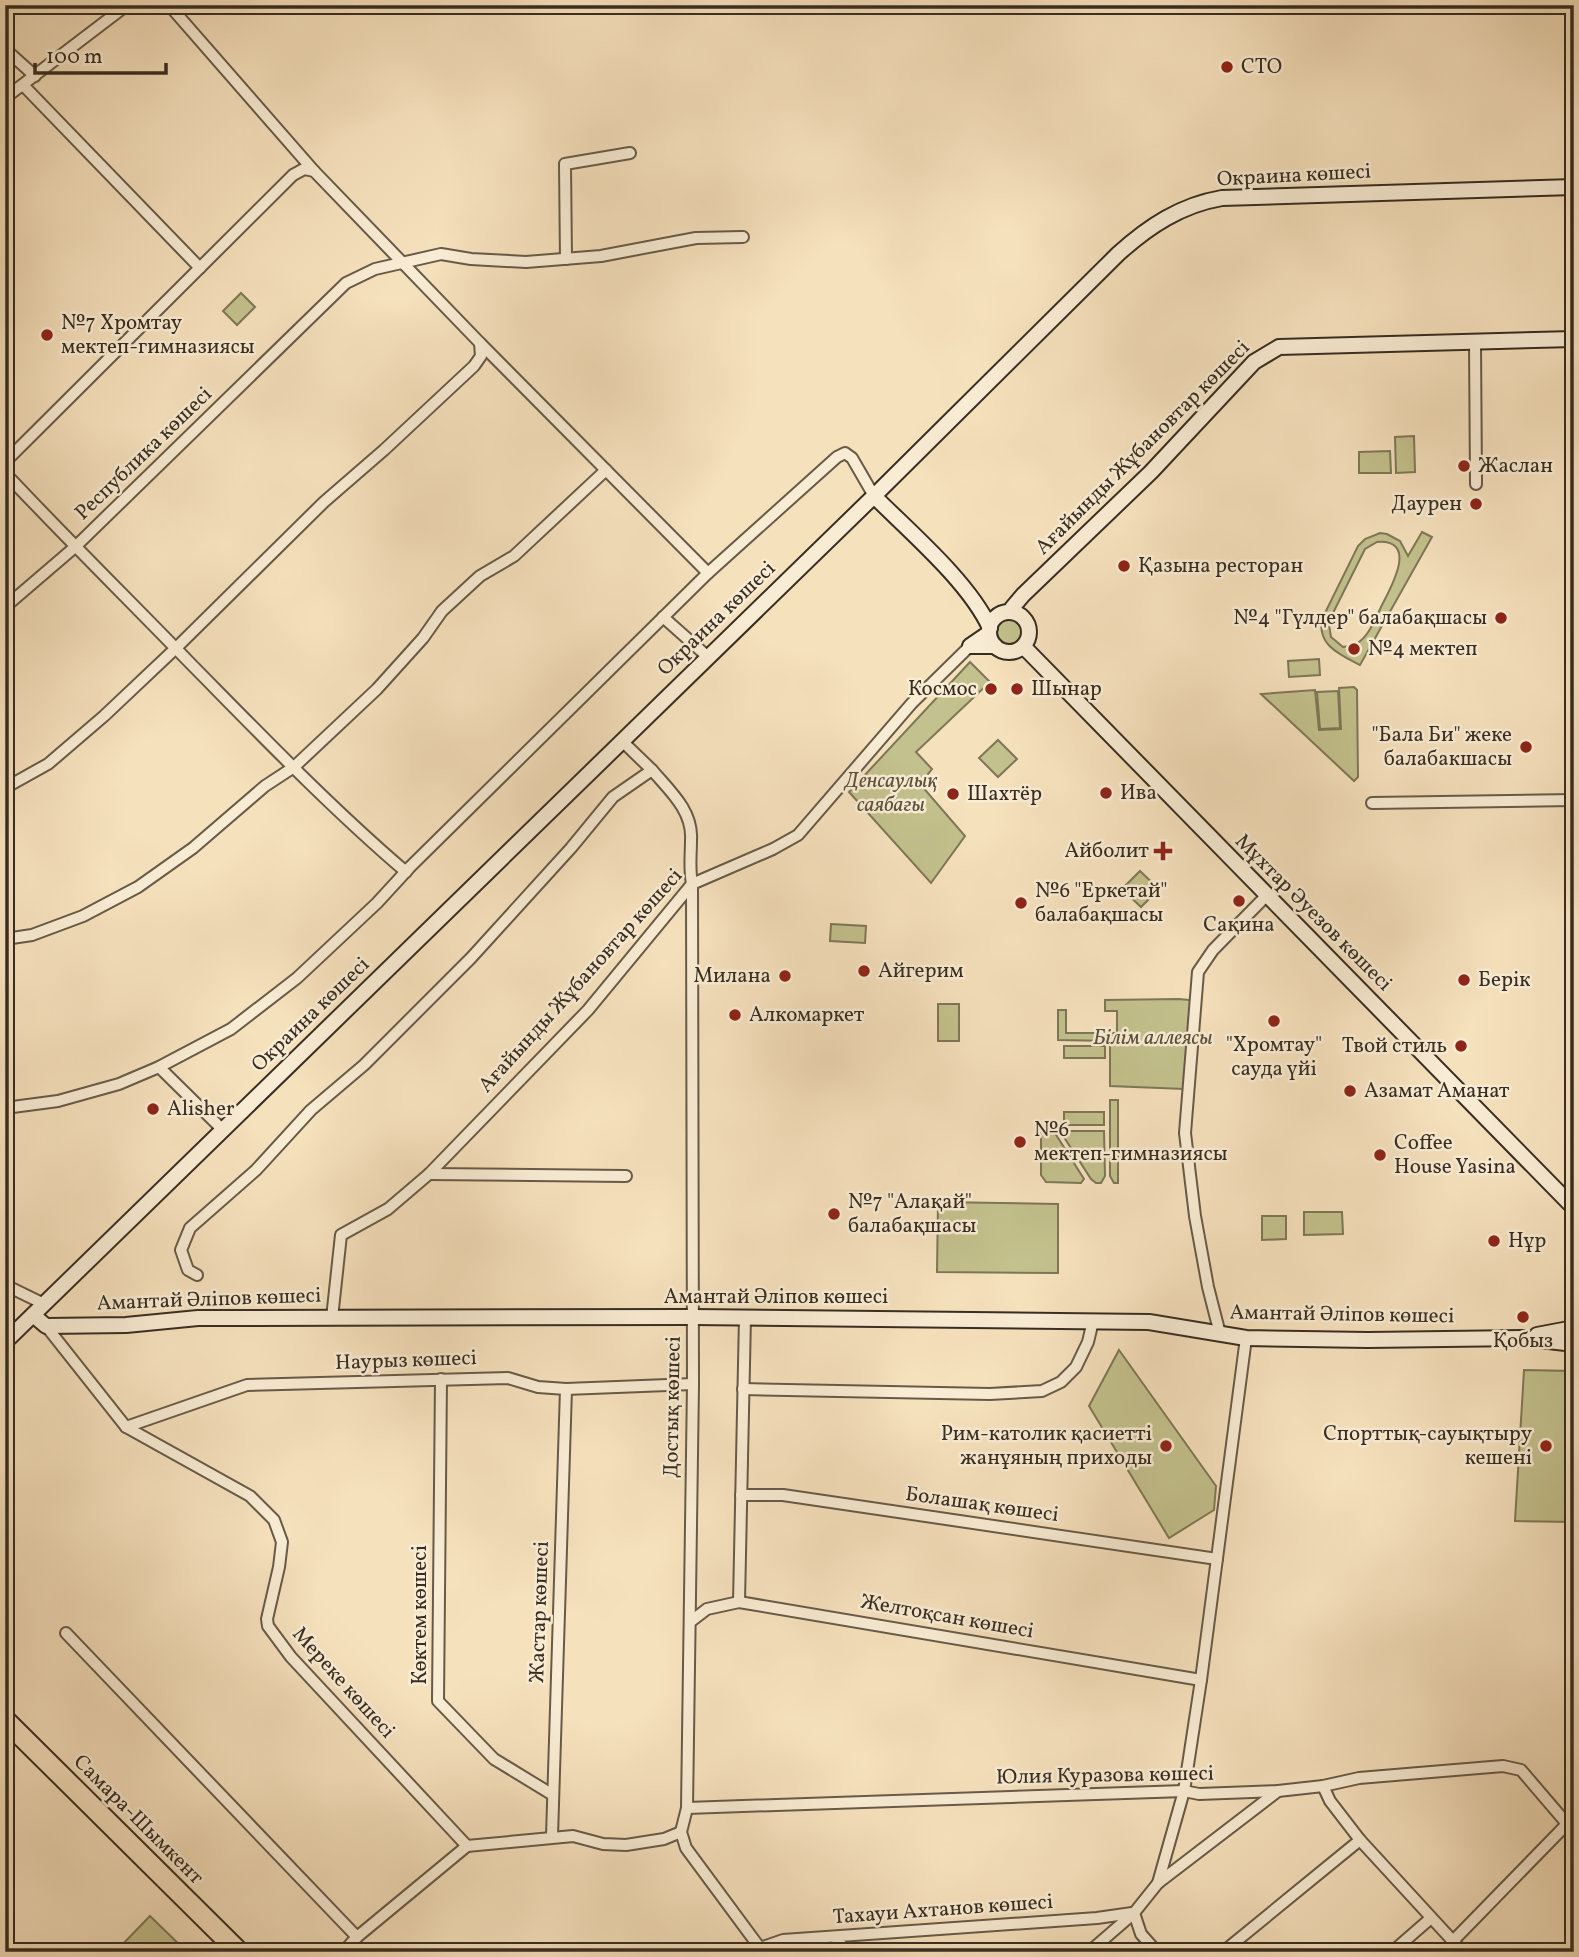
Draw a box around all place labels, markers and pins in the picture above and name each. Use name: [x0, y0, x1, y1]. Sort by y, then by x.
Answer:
place label: СТО: [1241, 53, 1282, 82]
marker: СТО: [1219, 59, 1235, 75]
place label: №7 Хромтау мектеп-гимназиясы: [61, 309, 255, 362]
marker: №7 Хромтау мектеп-гимназиясы: [39, 327, 55, 343]
place label: Жаслан: [1478, 452, 1553, 481]
marker: Жаслан: [1456, 458, 1472, 474]
place label: Даурен: [1391, 490, 1462, 519]
marker: Даурен: [1468, 496, 1484, 512]
place label: Қазына ресторан: [1138, 552, 1304, 581]
marker: Қазына ресторан: [1116, 558, 1132, 574]
place label: №4 "Гүлдер" балабақшасы: [1233, 604, 1487, 633]
marker: №4 "Гүлдер" балабақшасы: [1493, 610, 1509, 626]
place label: №4 мектеп: [1368, 635, 1477, 664]
marker: №4 мектеп: [1346, 641, 1362, 657]
place label: Космос: [908, 675, 977, 704]
place label: Шынар: [1031, 675, 1102, 704]
marker: Космос: [983, 681, 999, 697]
marker: Шынар: [1009, 681, 1025, 697]
place label: "Бала Би" жеке балабакшасы: [1371, 721, 1512, 774]
marker: "Бала Би" жеке балабакшасы: [1518, 739, 1534, 755]
place label: Ива: [1120, 779, 1157, 808]
place label: Шахтёр: [967, 780, 1042, 809]
marker: Ива: [1098, 785, 1114, 801]
marker: Шахтёр: [945, 786, 961, 802]
place label: Айболит: [1064, 837, 1149, 866]
marker: Айболит: [1155, 843, 1171, 859]
place label: №6 "Еркетай" балабақшасы: [1035, 877, 1167, 930]
marker: Сақина: [1231, 893, 1247, 909]
marker: №6 "Еркетай" балабақшасы: [1013, 895, 1029, 911]
place label: Сақина: [1203, 911, 1275, 940]
place label: Айгерим: [878, 957, 964, 986]
place label: Милана: [693, 962, 771, 991]
marker: Айгерим: [856, 963, 872, 979]
place label: Берік: [1478, 966, 1530, 995]
marker: Милана: [777, 968, 793, 984]
marker: Берік: [1456, 972, 1472, 988]
place label: Алкомаркет: [749, 1001, 865, 1030]
marker: Алкомаркет: [727, 1007, 743, 1023]
marker: "Хромтау" сауда үйі: [1266, 1013, 1282, 1029]
place label: "Хромтау" сауда үйі: [1226, 1031, 1322, 1084]
place label: Твой стиль: [1342, 1032, 1447, 1061]
marker: Твой стиль: [1453, 1038, 1469, 1054]
place label: Азамат Аманат: [1364, 1077, 1510, 1106]
marker: Азамат Аманат: [1342, 1083, 1358, 1099]
place label: Alisher: [167, 1095, 235, 1124]
marker: Alisher: [145, 1101, 161, 1117]
place label: №6 мектеп-гимназиясы: [1034, 1116, 1228, 1169]
place label: Coffee House Yasina: [1394, 1129, 1516, 1182]
marker: №6 мектеп-гимназиясы: [1012, 1134, 1028, 1150]
marker: Coffee House Yasina: [1372, 1147, 1388, 1163]
place label: №7 "Алақай" балабақшасы: [848, 1188, 977, 1241]
marker: №7 "Алақай" балабақшасы: [826, 1206, 842, 1222]
place label: Нұр: [1508, 1227, 1546, 1256]
marker: Нұр: [1486, 1233, 1502, 1249]
marker: Қобыз: [1515, 1309, 1531, 1325]
place label: Қобыз: [1493, 1327, 1553, 1356]
place label: Рим-католик қасиетті жанұяның приходы: [941, 1420, 1152, 1473]
place label: Спорттық-сауықтыру кешені: [1323, 1420, 1533, 1473]
marker: Рим-католик қасиетті жанұяның приходы: [1158, 1438, 1174, 1454]
marker: Спорттық-сауықтыру кешені: [1538, 1438, 1554, 1454]

